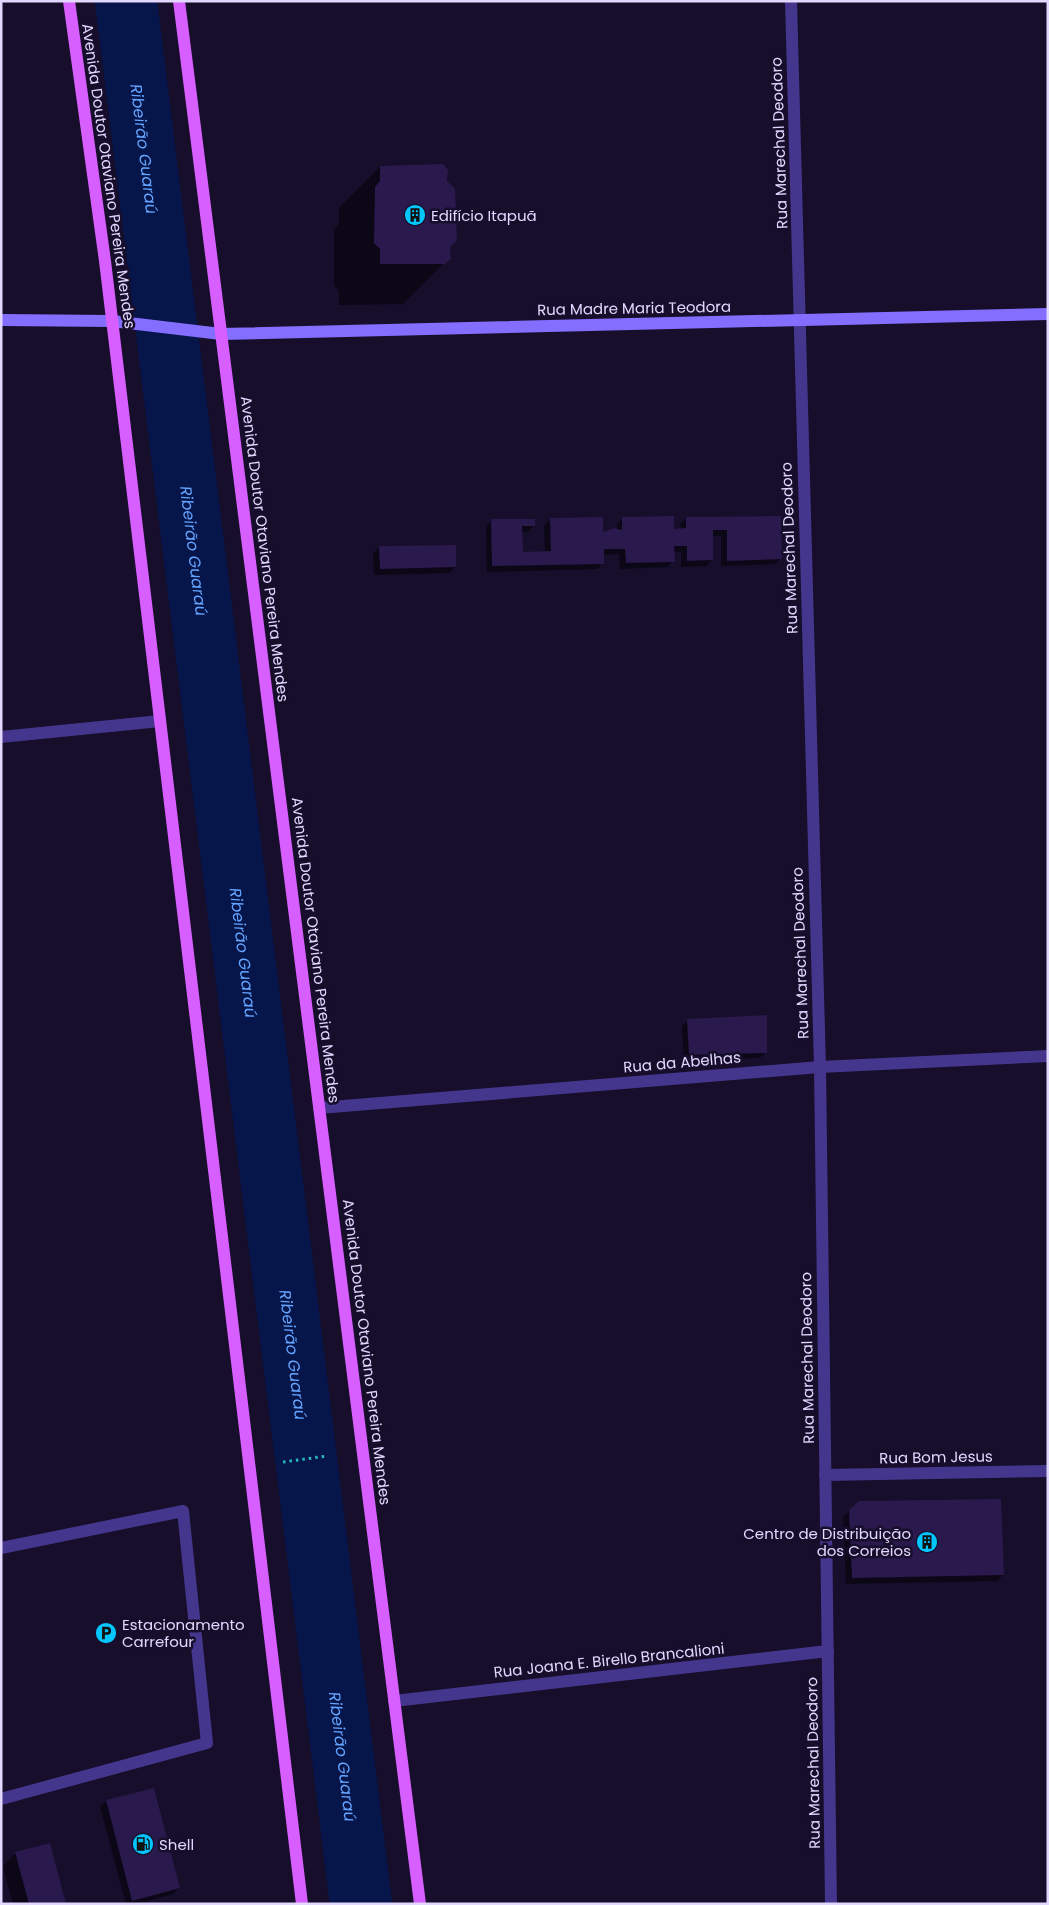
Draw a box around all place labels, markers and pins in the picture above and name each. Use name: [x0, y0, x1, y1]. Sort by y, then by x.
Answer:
building icon: Edifício Itapuã: [403, 203, 427, 227]
place label: Edifício Itapuã: [431, 205, 537, 226]
place label: Centro de Distribuição dos Correios: [743, 1523, 911, 1561]
building icon: Centro de Distribuição dos Correios: [915, 1530, 939, 1554]
place label: Estacionamento Carrefour: [122, 1614, 245, 1652]
parking icon: Estacionamento Carrefour: [94, 1621, 118, 1645]
fuel station icon: Shell: [131, 1832, 155, 1856]
place label: Shell: [159, 1834, 194, 1855]

